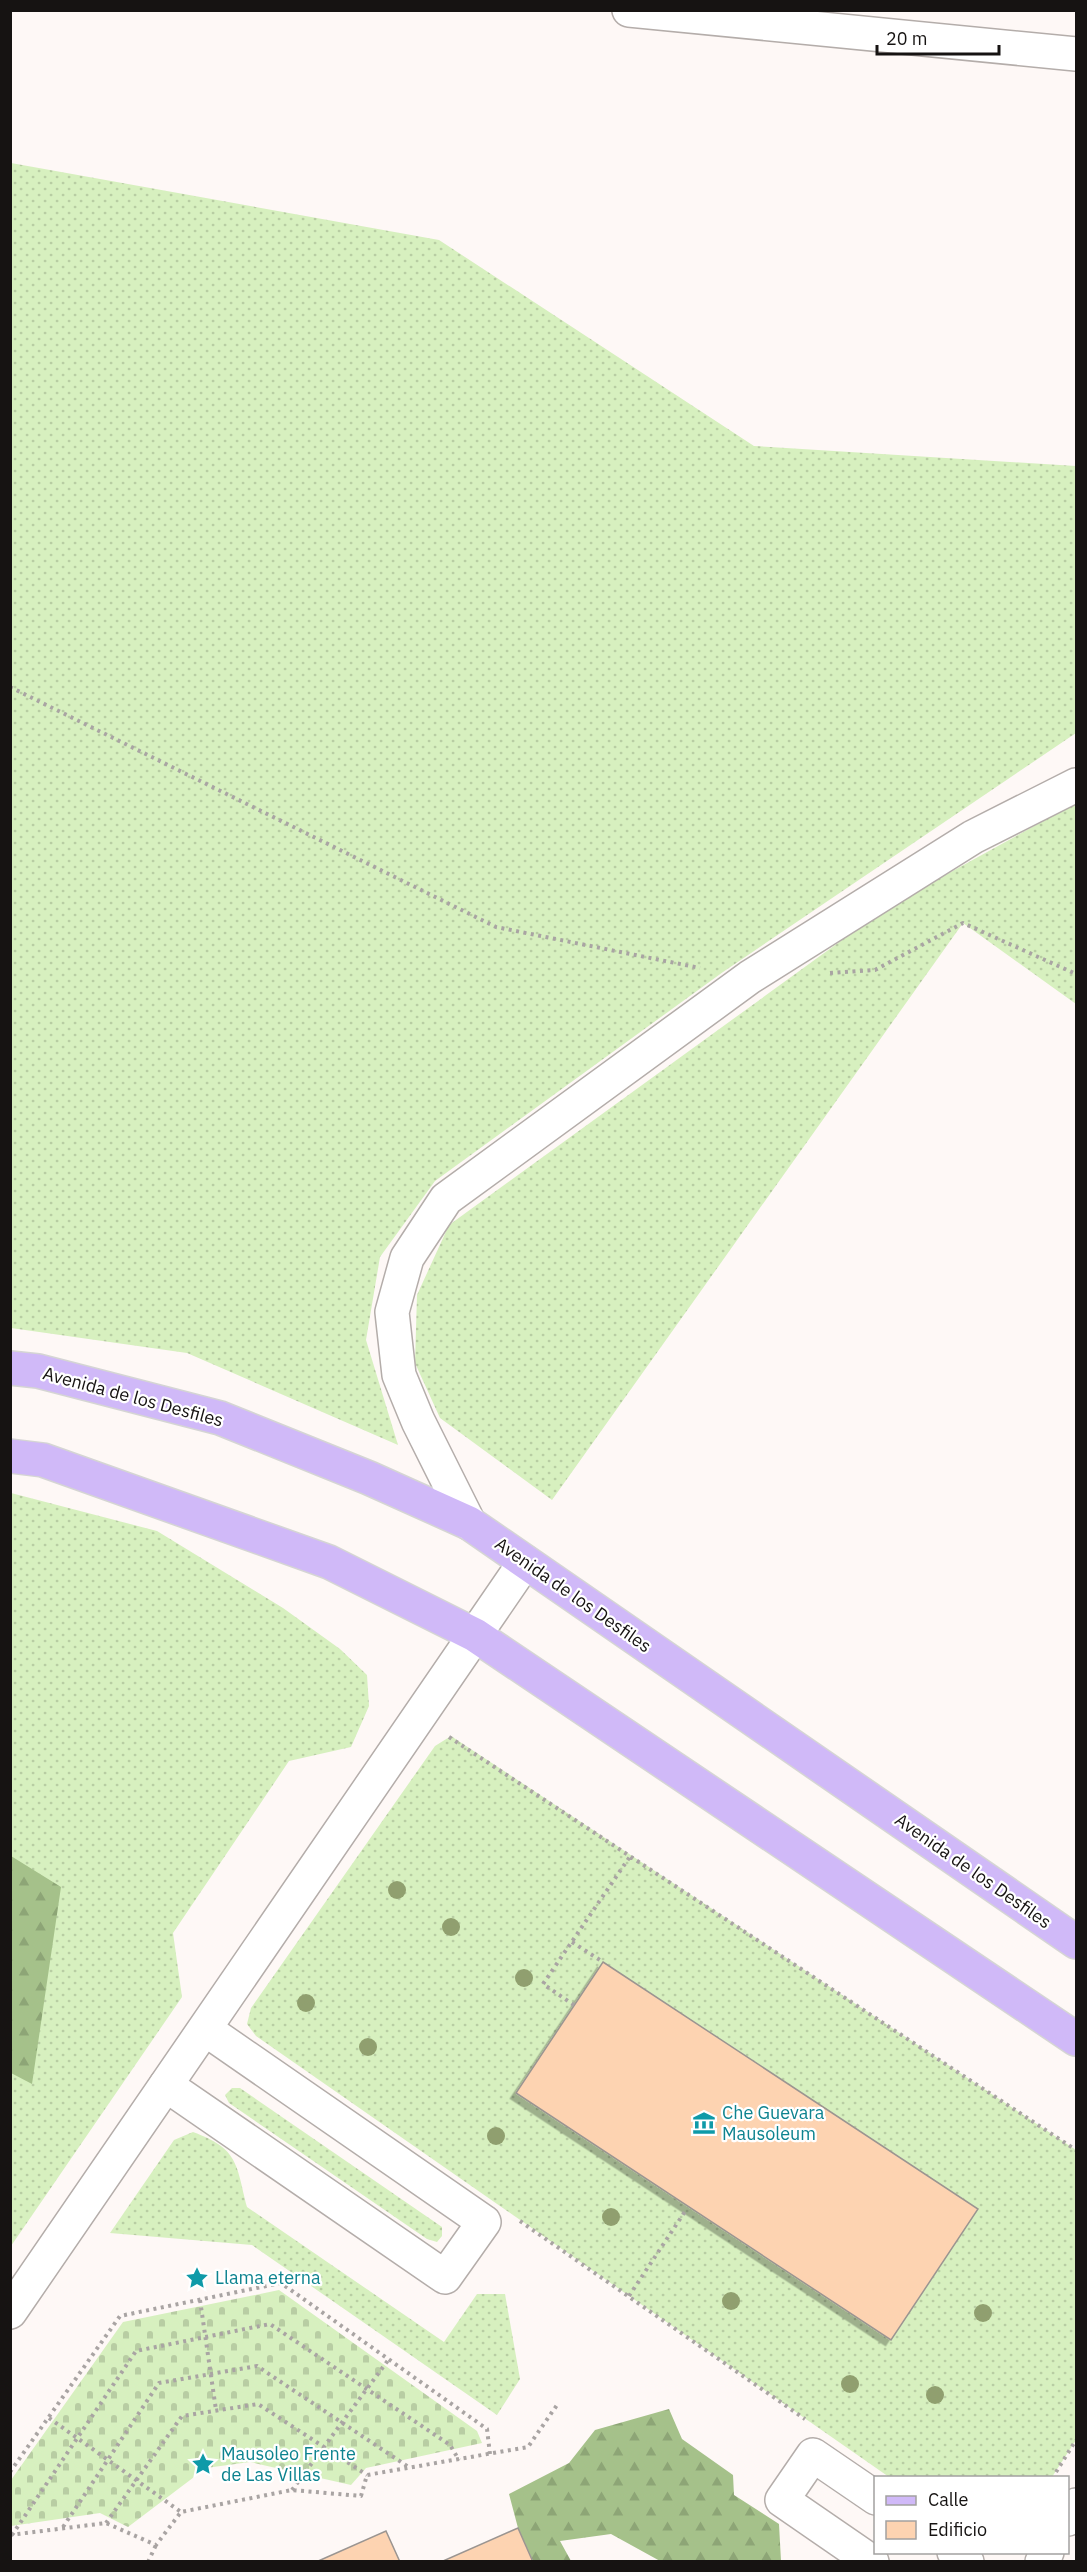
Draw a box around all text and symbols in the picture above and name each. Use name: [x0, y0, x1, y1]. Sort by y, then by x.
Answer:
scale bar: [877, 18, 998, 56]
text: 20 m: [886, 27, 928, 50]
street label: Avenida de los Desfiles: [40, 1361, 226, 1432]
street label: Avenida de los Desfiles: [491, 1532, 656, 1657]
street label: Avenida de los Desfiles: [891, 1808, 1056, 1933]
place label: Che Guevara Mausoleum: [722, 2101, 825, 2145]
museum icon: Che Guevara Mausoleum: [691, 2110, 717, 2136]
place icon: Llama eterna: [184, 2265, 210, 2291]
place label: Llama eterna: [215, 2266, 321, 2289]
place label: Mausoleo Frente de Las Villas: [221, 2442, 356, 2486]
place icon: Mausoleo Frente de Las Villas: [190, 2451, 216, 2477]
legend: [874, 2476, 1069, 2554]
text: Calle: [928, 2488, 968, 2511]
text: Edificio: [928, 2518, 987, 2541]

